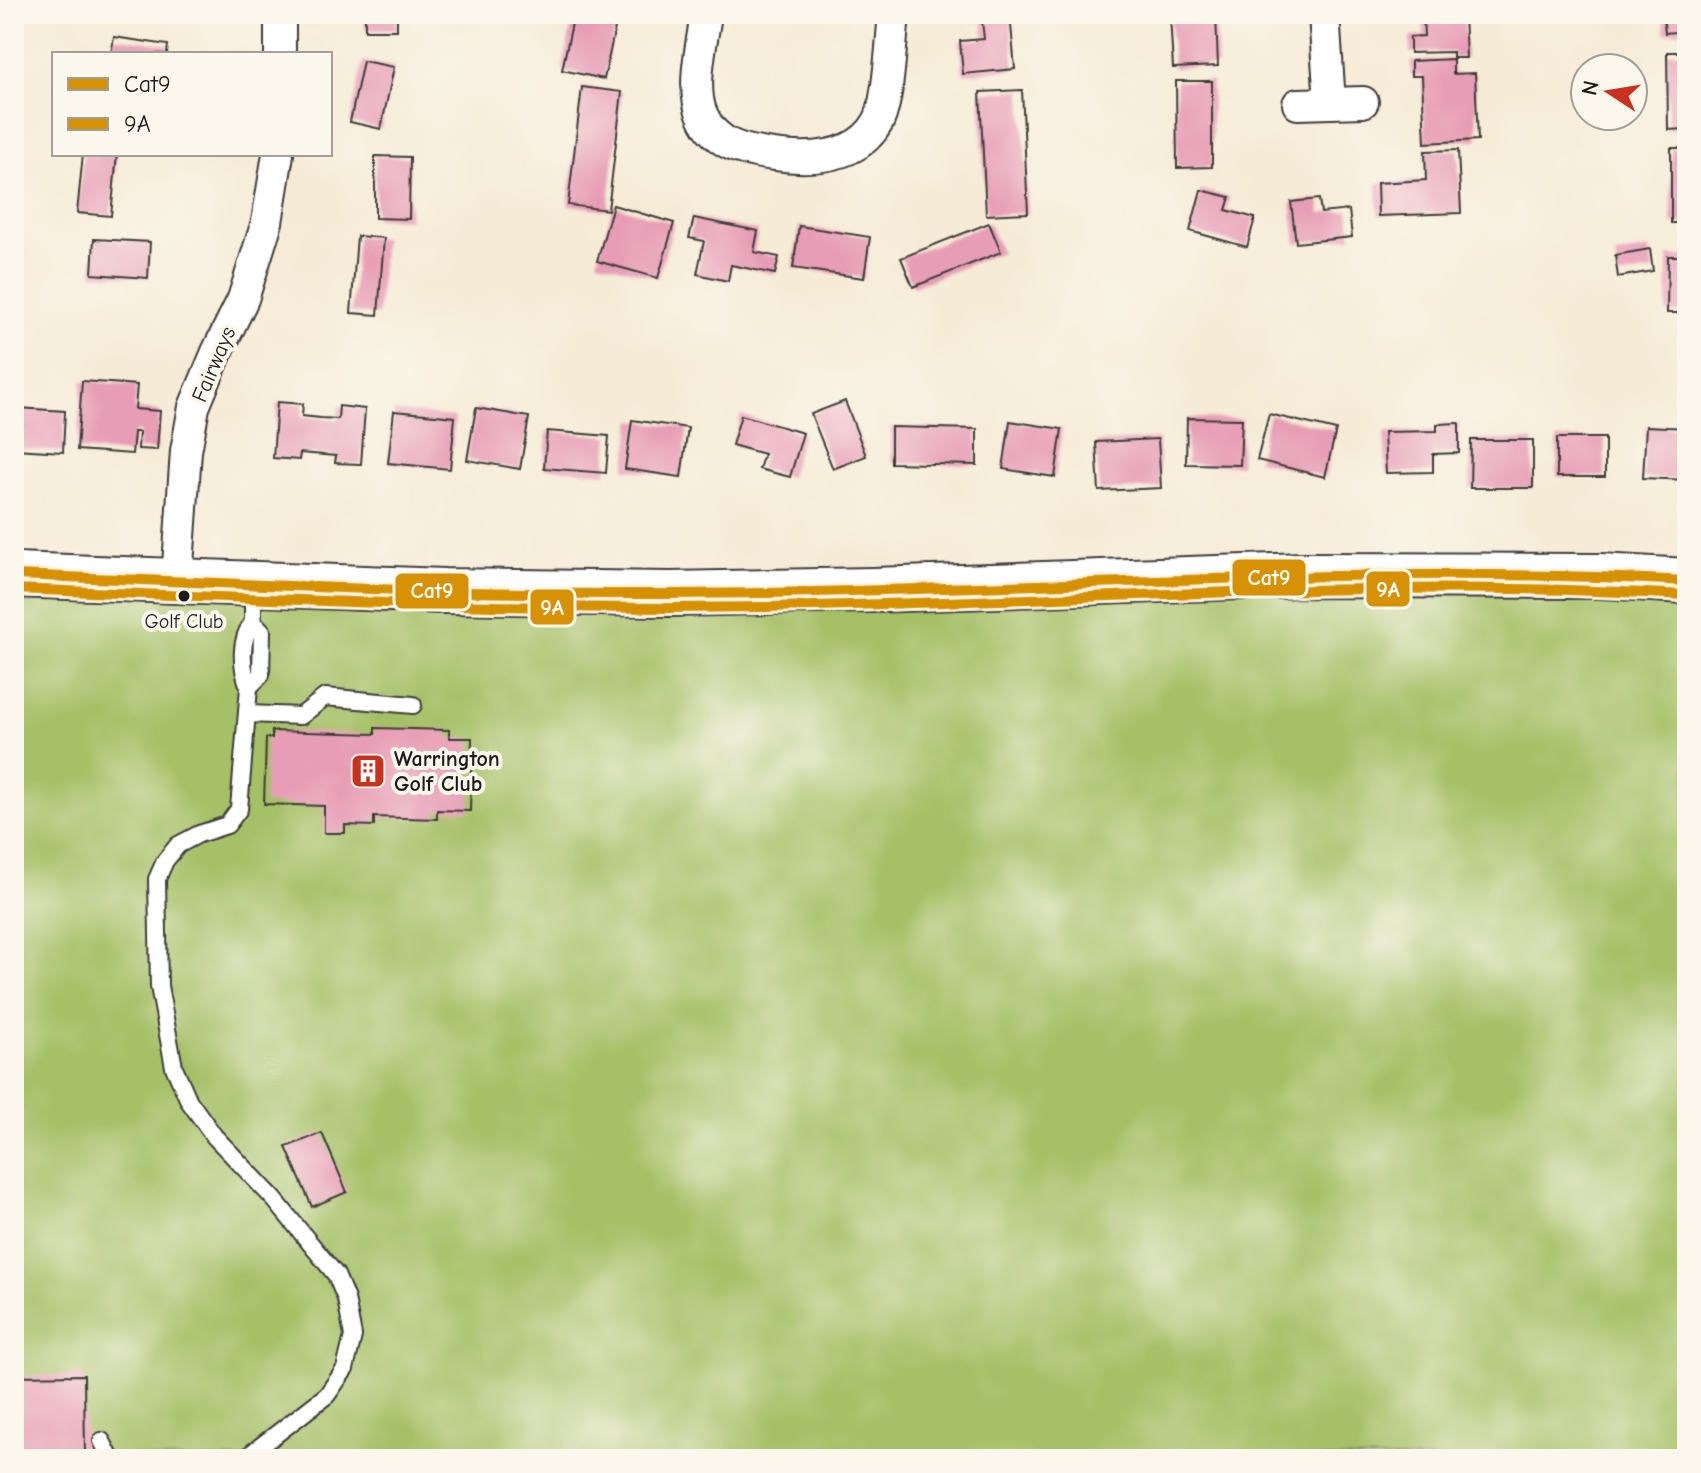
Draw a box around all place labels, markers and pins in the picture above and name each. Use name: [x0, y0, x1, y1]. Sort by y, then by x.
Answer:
marker: Golf Club: [176, 588, 192, 604]
place label: Golf Club: [144, 610, 224, 633]
place label: Warrington Golf Club: [394, 746, 500, 797]
building icon: Warrington Golf Club: [349, 752, 387, 790]

